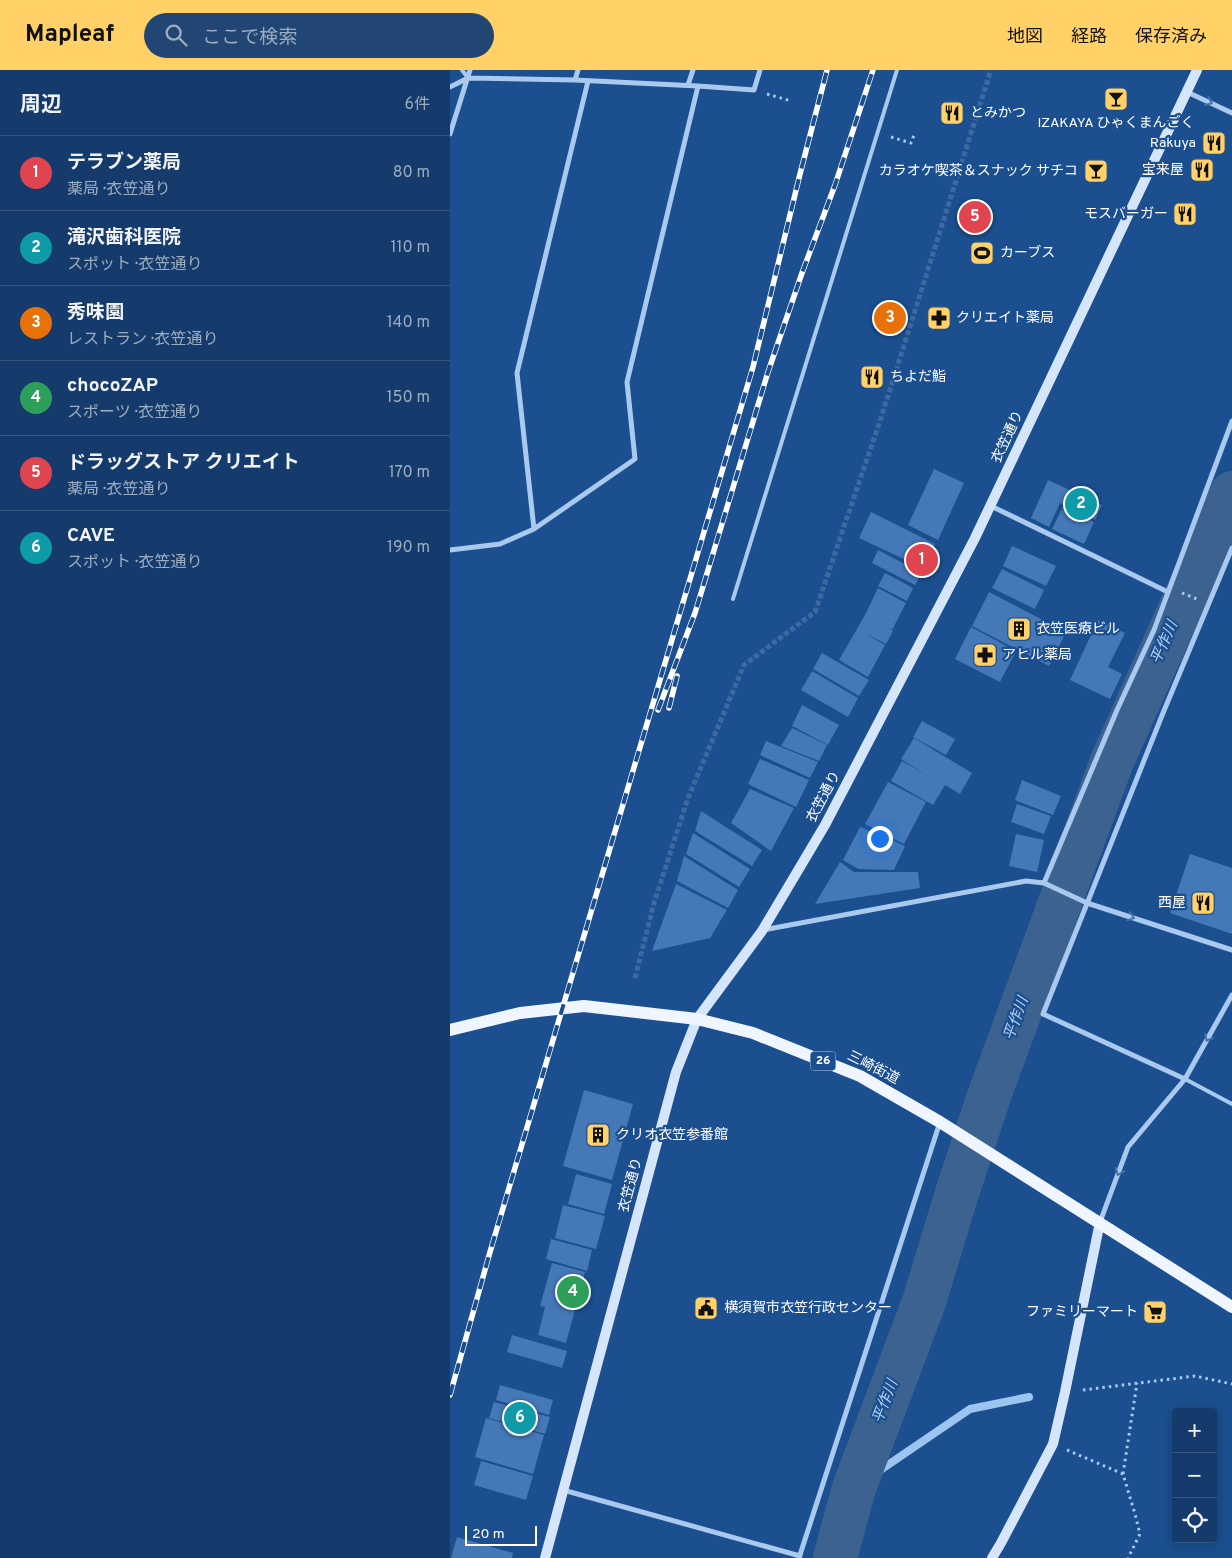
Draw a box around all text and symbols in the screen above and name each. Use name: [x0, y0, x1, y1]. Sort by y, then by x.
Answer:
search box: [144, 13, 494, 58]
text: Mapleaf: [25, 20, 114, 50]
icon: search: [162, 21, 190, 49]
text: ここで検索: [202, 26, 297, 50]
text: 地図: [1007, 26, 1043, 49]
text: 経路: [1071, 26, 1107, 49]
text: 保存済み: [1135, 26, 1207, 49]
bar icon: IZAKAYA ひゃくまんごく: [1103, 86, 1129, 112]
text: 周辺: [20, 92, 62, 119]
text: 6件: [404, 95, 430, 115]
one-way arrow: [1204, 96, 1213, 107]
restaurant icon: とみかつ: [939, 100, 965, 126]
place label: とみかつ: [970, 105, 1026, 122]
place label: IZAKAYA ひゃくまんごく: [1037, 114, 1195, 132]
restaurant icon: Rakuya: [1201, 130, 1227, 156]
place label: Rakuya: [1150, 135, 1196, 152]
text: テラブン薬局: [67, 151, 181, 175]
restaurant icon: 宝来屋: [1189, 157, 1215, 183]
bar icon: カラオケ喫茶＆スナック サチコ: [1083, 158, 1109, 184]
place label: 宝来屋: [1142, 162, 1184, 179]
text: 1: [33, 163, 39, 183]
text: 80 m: [393, 163, 430, 183]
place label: カラオケ喫茶＆スナック サチコ: [879, 163, 1078, 180]
text: 薬局 · 衣笠通り: [67, 180, 171, 200]
pin: 5: [959, 198, 991, 236]
restaurant icon: モスバーガー: [1172, 201, 1198, 227]
place label: モスバーガー: [1084, 206, 1168, 223]
text: 滝沢歯科医院: [67, 226, 181, 250]
text: 2: [31, 238, 41, 258]
text: 110 m: [390, 238, 430, 258]
sports icon: カーブス: [969, 240, 995, 266]
place label: カーブス: [1000, 244, 1055, 262]
text: スポット · 衣笠通り: [67, 255, 203, 275]
pin: 3: [874, 299, 906, 337]
text: 秀味園: [67, 301, 124, 325]
pharmacy icon: クリエイト薬局: [926, 305, 952, 331]
place label: クリエイト薬局: [956, 310, 1054, 327]
text: 3: [31, 313, 41, 333]
text: 140 m: [387, 313, 430, 333]
text: レストラン · 衣笠通り: [67, 330, 219, 350]
restaurant icon: ちよだ鮨: [859, 364, 885, 390]
place label: ちよだ鮨: [890, 369, 946, 386]
text: chocoZAP: [67, 374, 158, 398]
text: 4: [31, 388, 41, 408]
text: 150 m: [387, 388, 430, 408]
text: スポーツ · 衣笠通り: [67, 403, 202, 423]
street label: 衣笠通り: [988, 408, 1028, 466]
text: ドラッグストア クリエイト: [67, 451, 300, 475]
text: 5: [31, 463, 41, 483]
text: 170 m: [389, 463, 430, 483]
text: 薬局 · 衣笠通り: [67, 480, 171, 500]
pin: 2: [1065, 485, 1097, 523]
text: CAVE: [67, 524, 115, 548]
text: 6: [31, 538, 41, 558]
text: 190 m: [387, 538, 430, 558]
pin: 1: [906, 541, 938, 579]
text: スポット · 衣笠通り: [67, 553, 203, 573]
building icon: 衣笠医療ビル: [1006, 616, 1032, 642]
water label: 平作川: [1147, 617, 1184, 667]
place label: 衣笠医療ビル: [1036, 621, 1120, 638]
pharmacy icon: アヒル薬局: [972, 642, 998, 668]
place label: アヒル薬局: [1002, 647, 1072, 664]
street label: 衣笠通り: [803, 768, 845, 826]
your location: [867, 826, 893, 852]
restaurant icon: 西屋: [1190, 890, 1216, 916]
place label: 西屋: [1158, 895, 1186, 912]
one-way arrow: [1127, 912, 1135, 922]
water label: 平作川: [1000, 993, 1034, 1043]
one-way arrow: [1205, 1032, 1215, 1041]
street label: 三崎街道: [844, 1048, 902, 1088]
road number: 26: [810, 1051, 836, 1070]
building icon: クリオ衣笠参番館: [585, 1122, 611, 1148]
place label: クリオ衣笠参番館: [616, 1127, 728, 1144]
street label: 衣笠通り: [616, 1156, 646, 1214]
one-way arrow: [1115, 1167, 1125, 1176]
pin: 4: [557, 1273, 589, 1311]
public building icon: 横須賀市衣笠行政センター: [693, 1295, 719, 1321]
supermarket icon: ファミリーマート: [1142, 1299, 1168, 1325]
place label: 横須賀市衣笠行政センター: [724, 1300, 892, 1317]
place label: ファミリーマート: [1026, 1304, 1138, 1321]
water label: 平作川: [869, 1376, 904, 1426]
pin: 6: [504, 1399, 536, 1437]
map controls: [1172, 1408, 1217, 1543]
button: +: [1172, 1408, 1217, 1453]
button: −: [1172, 1453, 1217, 1498]
button: locate: [1172, 1498, 1217, 1543]
scale bar: [465, 1523, 538, 1546]
text: 20 m: [472, 1526, 505, 1543]

